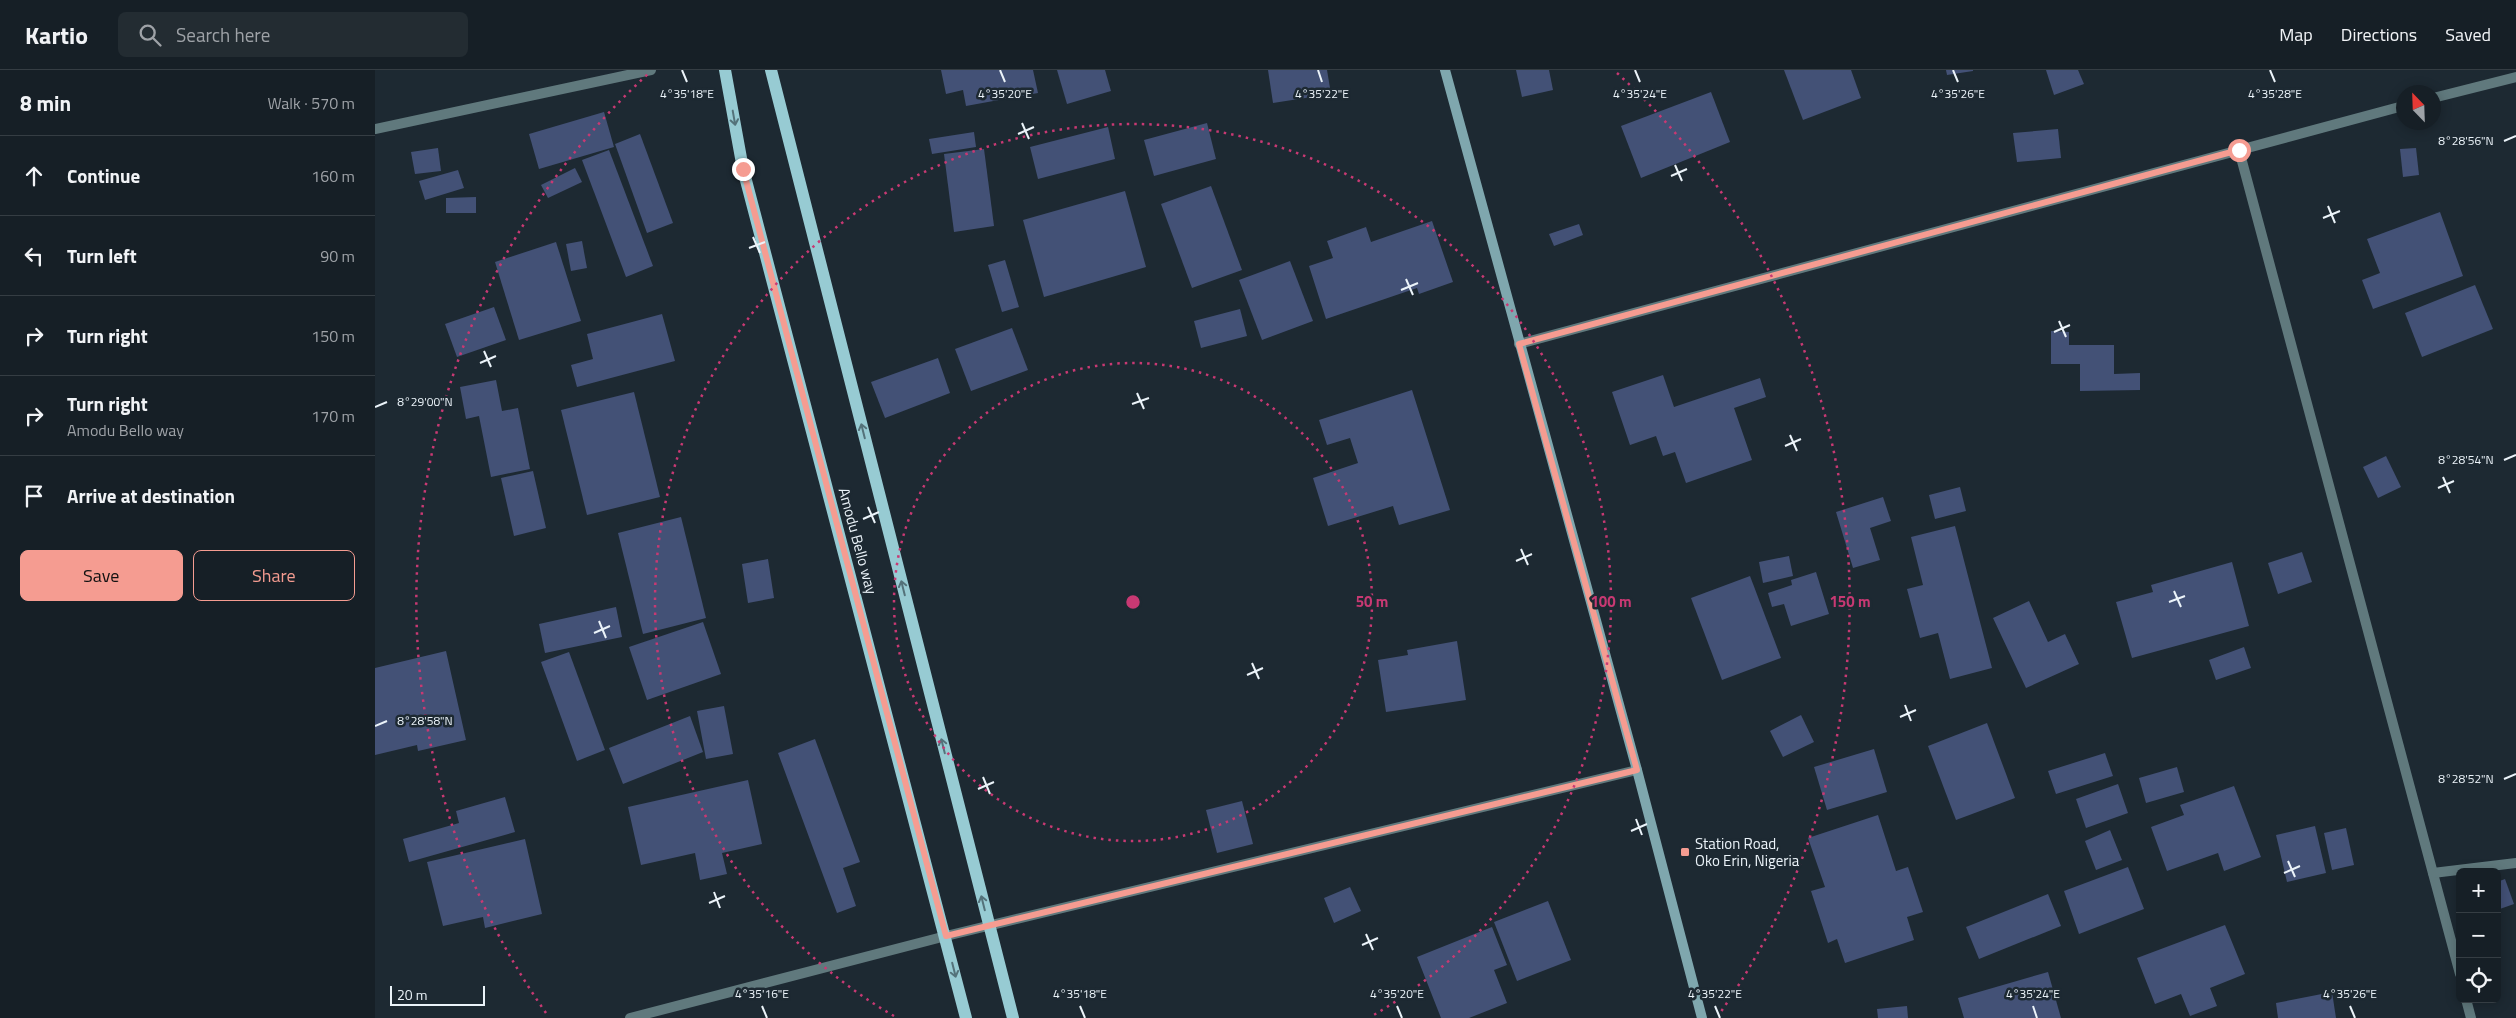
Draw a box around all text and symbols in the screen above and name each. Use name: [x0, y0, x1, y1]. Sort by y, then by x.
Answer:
search box: [118, 12, 468, 57]
text: Kartio: [25, 17, 88, 53]
text: Search here: [176, 20, 270, 49]
icon: search: [136, 21, 164, 49]
text: Map: [2279, 21, 2313, 48]
text: Directions: [2341, 21, 2417, 48]
text: Saved: [2445, 21, 2491, 48]
text: 4°35'18"E: [660, 84, 714, 103]
text: 4°35'20"E: [978, 84, 1032, 103]
text: 4°35'22"E: [1295, 84, 1349, 103]
text: 4°35'24"E: [1613, 84, 1667, 103]
text: 4°35'26"E: [1931, 84, 1985, 103]
text: 4°35'28"E: [2248, 84, 2302, 103]
north arrow: [2396, 85, 2441, 130]
text: 8 min: [20, 87, 71, 119]
text: Walk · 570 m: [267, 91, 355, 115]
one-way arrow: [729, 110, 739, 126]
text: 8°28'56"N: [2438, 131, 2494, 150]
route start: [2228, 139, 2251, 162]
route end: [732, 158, 755, 181]
text: Continue: [67, 161, 140, 190]
icon: ahead: [20, 162, 48, 190]
text: 160 m: [311, 164, 355, 188]
text: Turn left: [67, 241, 137, 270]
icon: left: [20, 242, 48, 270]
text: 90 m: [320, 244, 355, 268]
text: Turn right: [67, 321, 148, 350]
icon: right: [20, 322, 48, 350]
text: 150 m: [311, 324, 355, 348]
text: Turn right: [67, 389, 148, 418]
text: 8°29'00"N: [397, 392, 453, 411]
icon: right: [20, 402, 48, 430]
text: 170 m: [311, 404, 355, 428]
text: Amodu Bello way: [67, 418, 184, 442]
one-way arrow: [858, 423, 867, 439]
text: 8°28'54"N: [2438, 450, 2494, 469]
text: Arrive at destination: [67, 481, 235, 510]
icon: arrive: [20, 482, 48, 510]
street label: Amodu Bello way: [833, 485, 883, 597]
button: Save: [20, 550, 183, 601]
button: Share: [193, 550, 355, 601]
one-way arrow: [898, 581, 907, 597]
text: 50 m: [1356, 590, 1388, 613]
text: 100 m: [1590, 590, 1632, 613]
text: 150 m: [1829, 590, 1871, 613]
centre of rings: [1124, 593, 1142, 611]
text: 8°28'58"N: [397, 711, 453, 730]
one-way arrow: [938, 738, 947, 754]
text: 8°28'52"N: [2438, 769, 2494, 788]
place label: Station Road, Oko Erin, Nigeria: [1695, 832, 1800, 872]
marker: Station Road, Oko Erin, Nigeria: [1679, 846, 1691, 858]
map controls: [2456, 868, 2501, 1003]
button: +: [2456, 868, 2501, 913]
one-way arrow: [978, 896, 987, 912]
button: −: [2456, 913, 2501, 958]
button: locate: [2456, 958, 2501, 1003]
one-way arrow: [950, 961, 959, 977]
scale bar: [390, 983, 485, 1006]
text: 20 m: [397, 984, 427, 1005]
text: 4°35'16"E: [735, 984, 789, 1003]
text: 4°35'18"E: [1053, 984, 1107, 1003]
text: 4°35'20"E: [1370, 984, 1424, 1003]
text: 4°35'22"E: [1688, 984, 1742, 1003]
text: 4°35'24"E: [2006, 984, 2060, 1003]
text: 4°35'26"E: [2323, 984, 2377, 1003]

